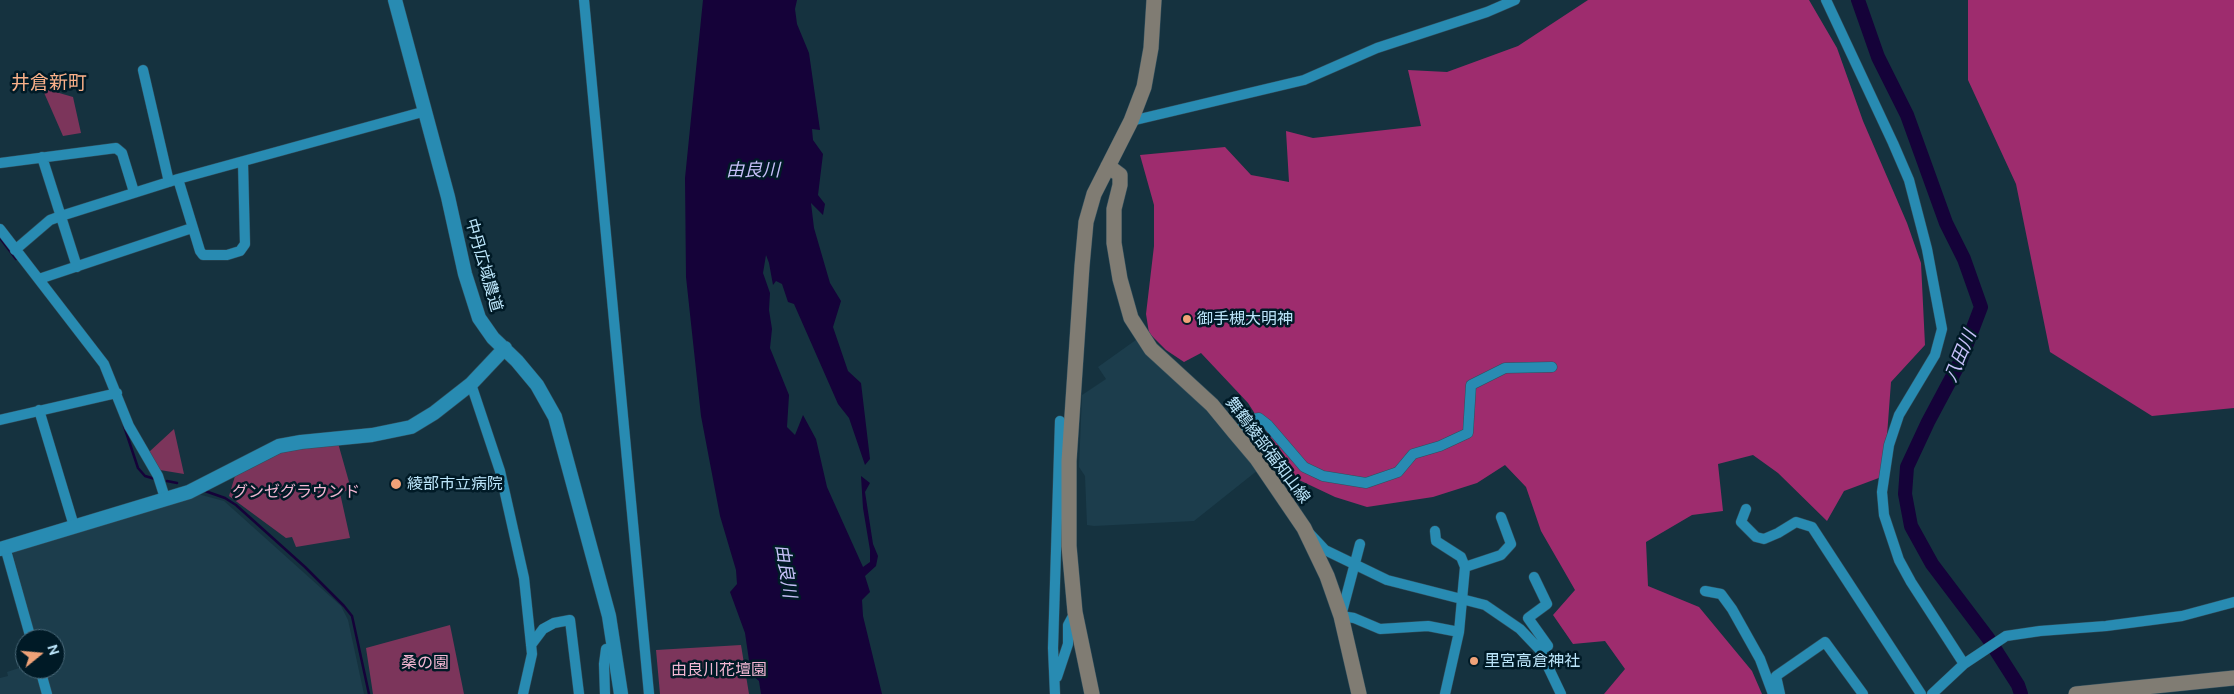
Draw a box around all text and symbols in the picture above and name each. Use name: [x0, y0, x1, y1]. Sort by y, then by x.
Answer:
district label: 井倉新町: [11, 72, 87, 94]
water label: 由良川: [726, 159, 780, 181]
street label: 中丹広域農道: [462, 216, 506, 314]
place label: 御手槻大明神: [1197, 309, 1293, 329]
marker: 御手槻大明神: [1181, 313, 1193, 325]
water label: 八田川: [1940, 327, 1980, 385]
street label: 舞鶴綾部福知山線: [1222, 393, 1314, 507]
place label: 綾部市立病院: [407, 474, 503, 494]
marker: 綾部市立病院: [389, 477, 403, 491]
park label: グンゼグラウンド: [232, 482, 360, 502]
water label: 由良川: [771, 543, 801, 599]
north arrow: [15, 629, 65, 679]
text: N: [44, 643, 63, 657]
place label: 里宮高倉神社: [1484, 651, 1580, 671]
park label: 桑の園: [401, 653, 449, 673]
marker: 里宮高倉神社: [1468, 655, 1480, 667]
park label: 由良川花壇園: [671, 660, 767, 680]

